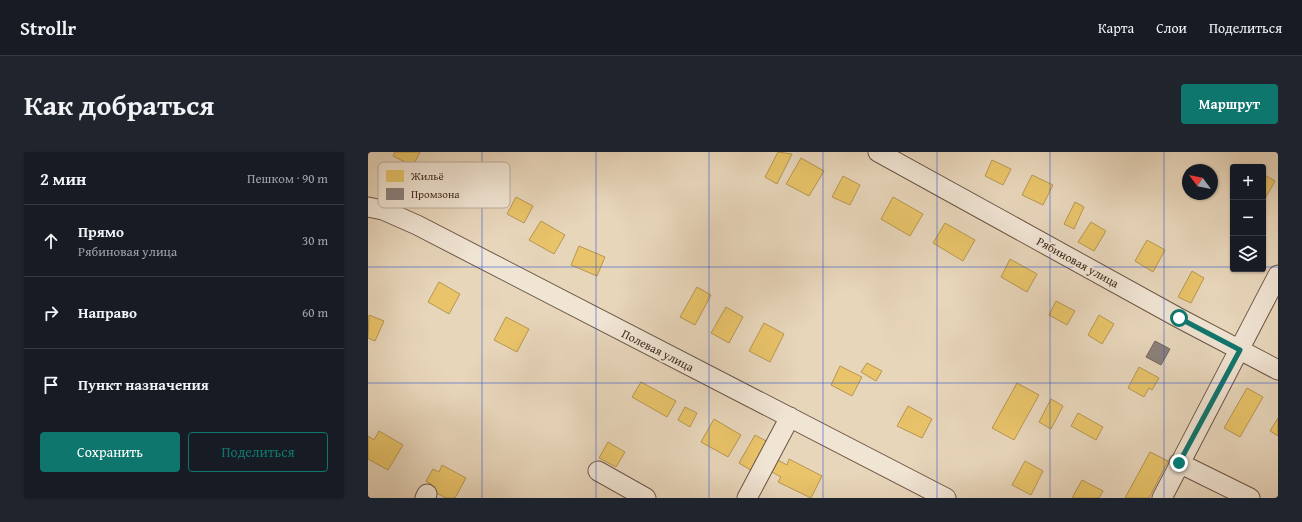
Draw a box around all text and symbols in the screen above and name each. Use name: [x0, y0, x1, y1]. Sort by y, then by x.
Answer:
text: Strollr: [20, 14, 76, 42]
text: Карта: [1098, 18, 1134, 38]
text: Слои: [1156, 18, 1187, 38]
text: Поделиться: [1209, 18, 1282, 38]
text: Как добраться: [24, 84, 214, 125]
button: Маршрут: [1181, 84, 1278, 124]
legend: [378, 162, 510, 208]
north arrow: [1182, 164, 1218, 200]
map controls: [1230, 164, 1266, 272]
button: +: [1230, 164, 1266, 200]
text: 2 мин: [40, 166, 86, 191]
text: Жильё: [410, 168, 444, 184]
text: Пешком · 90 m: [247, 169, 328, 188]
text: Промзона: [411, 186, 460, 202]
button: −: [1230, 200, 1266, 236]
text: Прямо: [78, 221, 124, 242]
icon: ahead: [40, 230, 62, 252]
text: 30 m: [302, 231, 328, 250]
street label: Рябиновая улица: [1034, 232, 1122, 292]
button: layers: [1230, 236, 1266, 272]
text: Рябиновая улица: [78, 242, 177, 261]
icon: right: [40, 302, 62, 324]
text: Направо: [78, 302, 137, 323]
text: 60 m: [302, 303, 328, 322]
route start: [1170, 309, 1188, 327]
street label: Полевая улица: [619, 325, 697, 376]
icon: arrive: [40, 374, 62, 396]
text: Пункт назначения: [78, 374, 209, 395]
button: Сохранить: [40, 432, 180, 472]
button: Поделиться: [188, 432, 328, 472]
route end: [1170, 454, 1188, 472]

